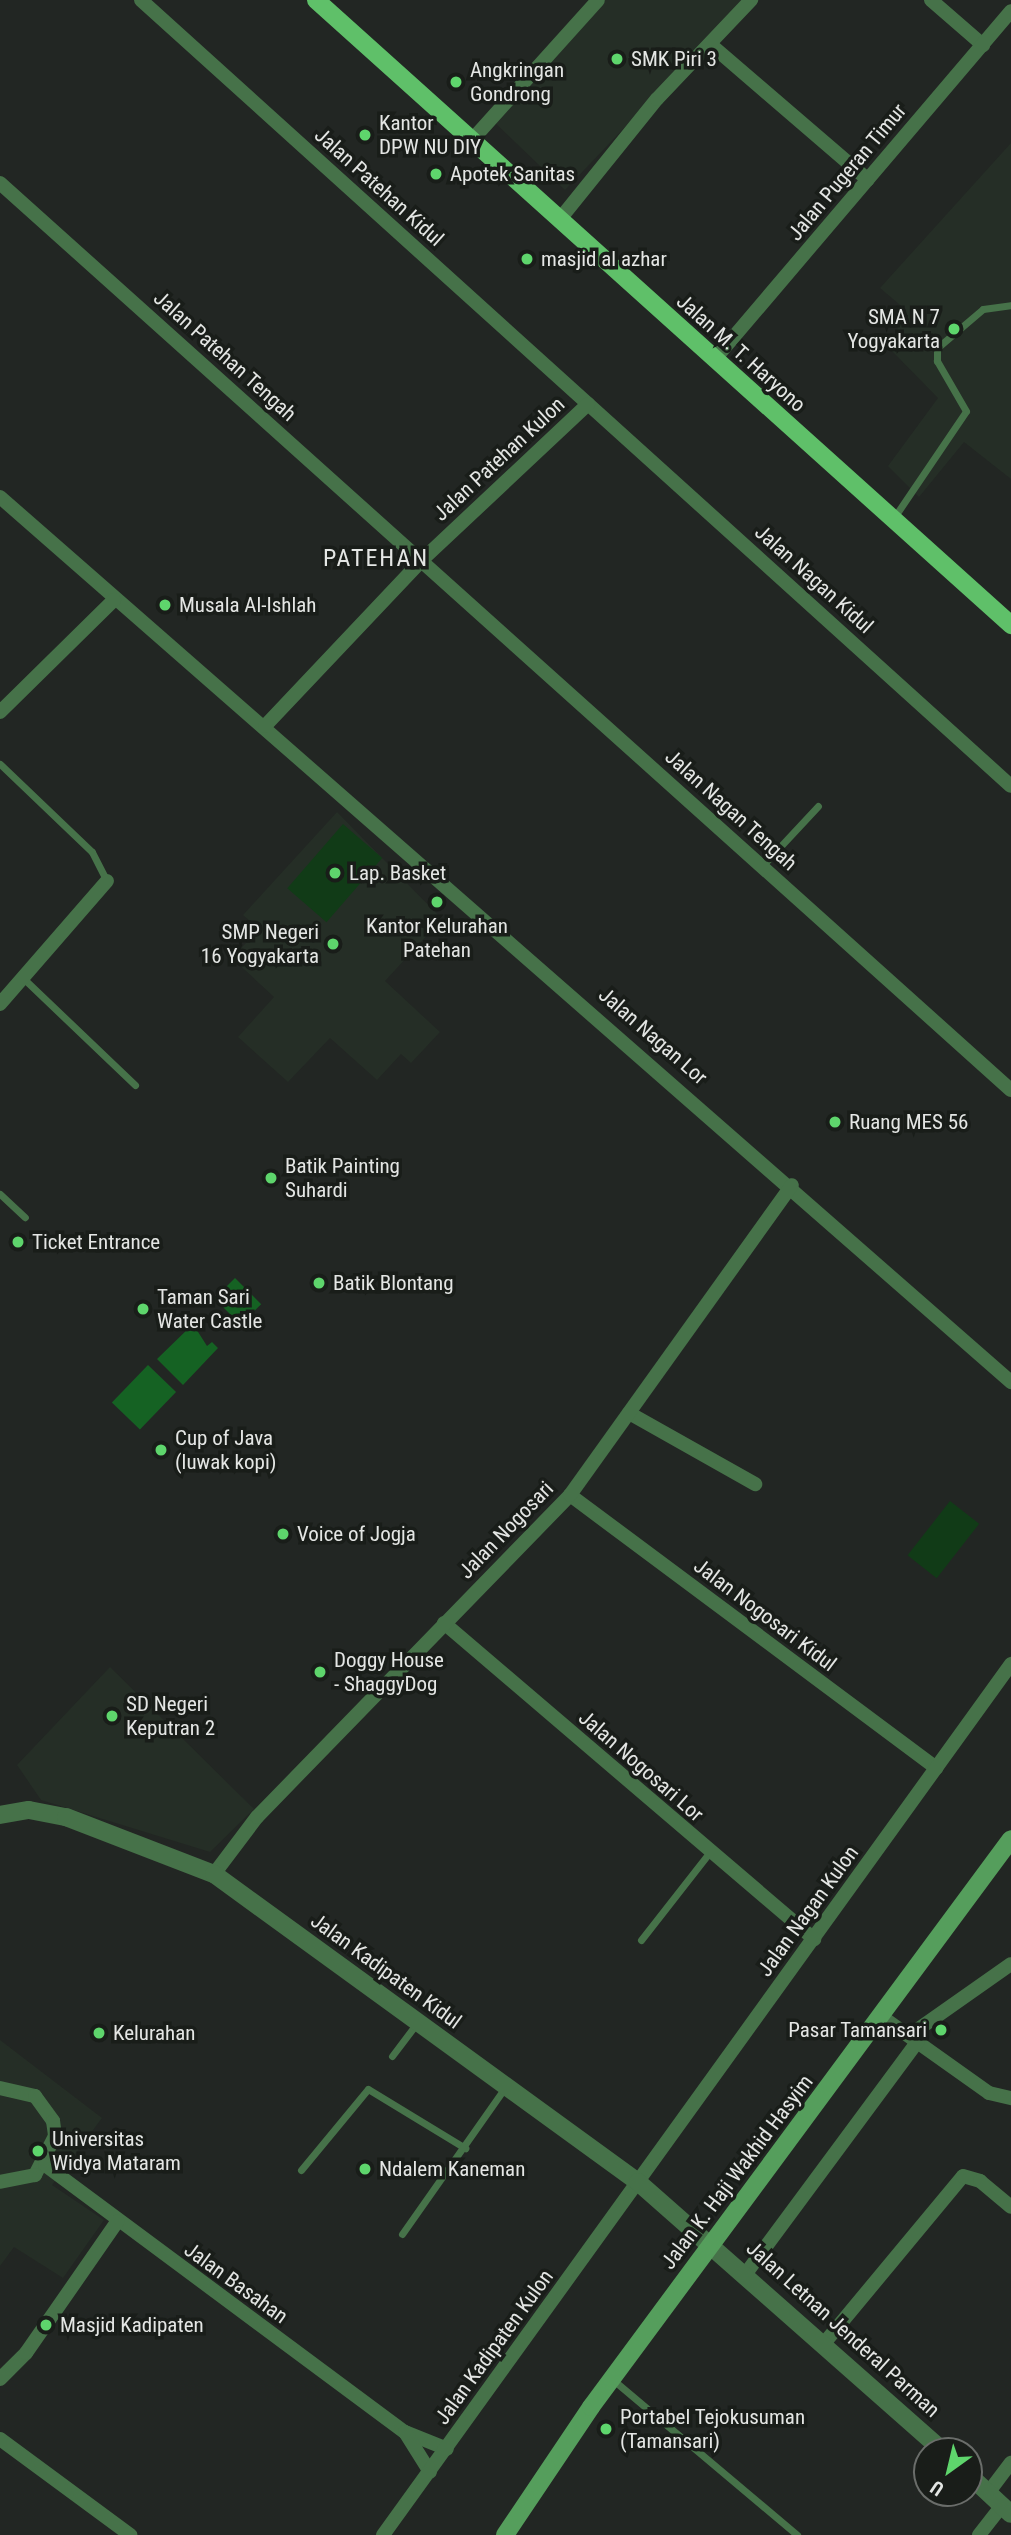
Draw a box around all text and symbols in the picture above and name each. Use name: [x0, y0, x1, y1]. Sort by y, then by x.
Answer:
place label: SMK Piri 3: [631, 46, 717, 72]
marker: SMK Piri 3: [609, 51, 625, 67]
place label: Angkringan Gondrong: [470, 57, 564, 107]
marker: Angkringan Gondrong: [448, 74, 464, 90]
street label: Jalan Pugeran Timur: [782, 98, 912, 246]
place label: Kantor DPW NU DIY: [379, 110, 481, 160]
street label: Jalan Patehan Kidul: [309, 123, 449, 251]
marker: Kantor DPW NU DIY: [357, 127, 373, 143]
place label: Apotek Sanitas: [450, 161, 575, 187]
marker: Apotek Sanitas: [428, 166, 444, 182]
place label: masjid al azhar: [541, 246, 667, 272]
marker: masjid al azhar: [519, 251, 535, 267]
street label: Jalan Patehan Tengah: [148, 285, 302, 427]
street label: Jalan M. T. Haryono: [671, 288, 811, 418]
place label: SMA N 7 Yogyakarta: [847, 304, 940, 354]
marker: SMA N 7 Yogyakarta: [946, 321, 962, 337]
street label: Jalan Patehan Kulon: [428, 392, 570, 526]
street label: Jalan Nagan Kidul: [750, 519, 878, 639]
district label: PATEHAN: [324, 545, 428, 573]
place label: Musala Al-Ishlah: [179, 592, 316, 618]
marker: Musala Al-Ishlah: [157, 597, 173, 613]
street label: Jalan Nagan Tengah: [660, 744, 802, 876]
place label: Lap. Basket: [349, 860, 446, 886]
marker: Lap. Basket: [327, 865, 343, 881]
marker: Kantor Kelurahan Patehan: [429, 894, 445, 910]
place label: Kantor Kelurahan Patehan: [366, 913, 508, 963]
place label: SMP Negeri 16 Yogyakarta: [201, 919, 319, 969]
marker: SMP Negeri 16 Yogyakarta: [325, 936, 341, 952]
street label: Jalan Nagan Lor: [594, 982, 712, 1090]
place label: Ruang MES 56: [849, 1109, 968, 1135]
marker: Ruang MES 56: [827, 1114, 843, 1130]
place label: Batik Painting Suhardi: [285, 1153, 400, 1203]
marker: Batik Painting Suhardi: [263, 1170, 279, 1186]
place label: Ticket Entrance: [32, 1229, 160, 1255]
marker: Ticket Entrance: [10, 1234, 26, 1250]
place label: Batik Blontang: [333, 1270, 454, 1296]
marker: Batik Blontang: [311, 1275, 327, 1291]
place label: Taman Sari Water Castle: [157, 1284, 262, 1334]
marker: Taman Sari Water Castle: [135, 1301, 151, 1317]
place label: Cup of Java (luwak kopi): [175, 1425, 276, 1475]
marker: Cup of Java (luwak kopi): [153, 1442, 169, 1458]
street label: Jalan Nogosari: [453, 1476, 559, 1584]
place label: Voice of Jogja: [297, 1521, 416, 1547]
marker: Voice of Jogja: [275, 1526, 291, 1542]
street label: Jalan Nogosari Kidul: [689, 1553, 841, 1677]
place label: Doggy House - ShaggyDog: [334, 1647, 444, 1697]
marker: Doggy House - ShaggyDog: [312, 1664, 328, 1680]
place label: SD Negeri Keputran 2: [126, 1691, 215, 1741]
street label: Jalan Nogosari Lor: [573, 1705, 709, 1827]
marker: SD Negeri Keputran 2: [104, 1708, 120, 1724]
street label: Jalan Nagan Kulon: [752, 1841, 864, 1981]
street label: Jalan Kadipaten Kidul: [306, 1908, 466, 2034]
place label: Pasar Tamansari: [788, 2017, 927, 2043]
place label: Kelurahan: [113, 2020, 195, 2046]
marker: Pasar Tamansari: [933, 2022, 949, 2038]
marker: Kelurahan: [91, 2025, 107, 2041]
street label: Jalan K. Haji Wakhid Hasyim: [656, 2070, 818, 2274]
place label: Universitas Widya Mataram: [52, 2126, 181, 2176]
marker: Universitas Widya Mataram: [30, 2143, 46, 2159]
place label: Ndalem Kaneman: [379, 2156, 525, 2182]
marker: Ndalem Kaneman: [357, 2161, 373, 2177]
street label: Jalan Letnan Jenderal Parman: [741, 2235, 945, 2423]
street label: Jalan Basahan: [179, 2237, 293, 2329]
street label: Jalan Kadipaten Kulon: [429, 2265, 559, 2429]
place label: Masjid Kadipaten: [60, 2312, 204, 2338]
marker: Masjid Kadipaten: [38, 2317, 54, 2333]
place label: Portabel Tejokusuman (Tamansari): [620, 2404, 805, 2454]
marker: Portabel Tejokusuman (Tamansari): [598, 2421, 614, 2437]
north arrow: [913, 2437, 983, 2507]
text: U: [926, 2476, 948, 2501]

